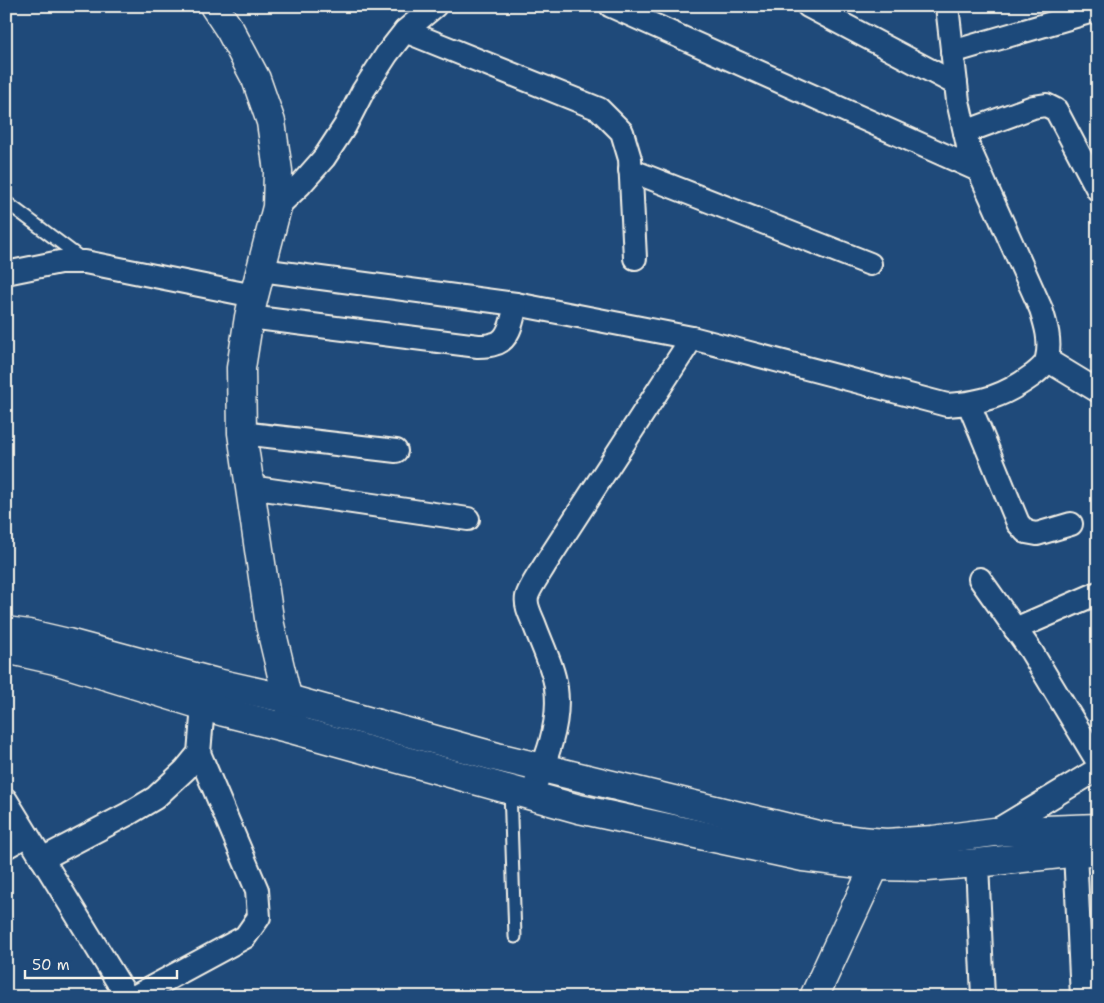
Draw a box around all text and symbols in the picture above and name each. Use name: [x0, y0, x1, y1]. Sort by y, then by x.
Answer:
scale bar: [25, 948, 178, 980]
text: 50 m: [32, 955, 70, 975]

